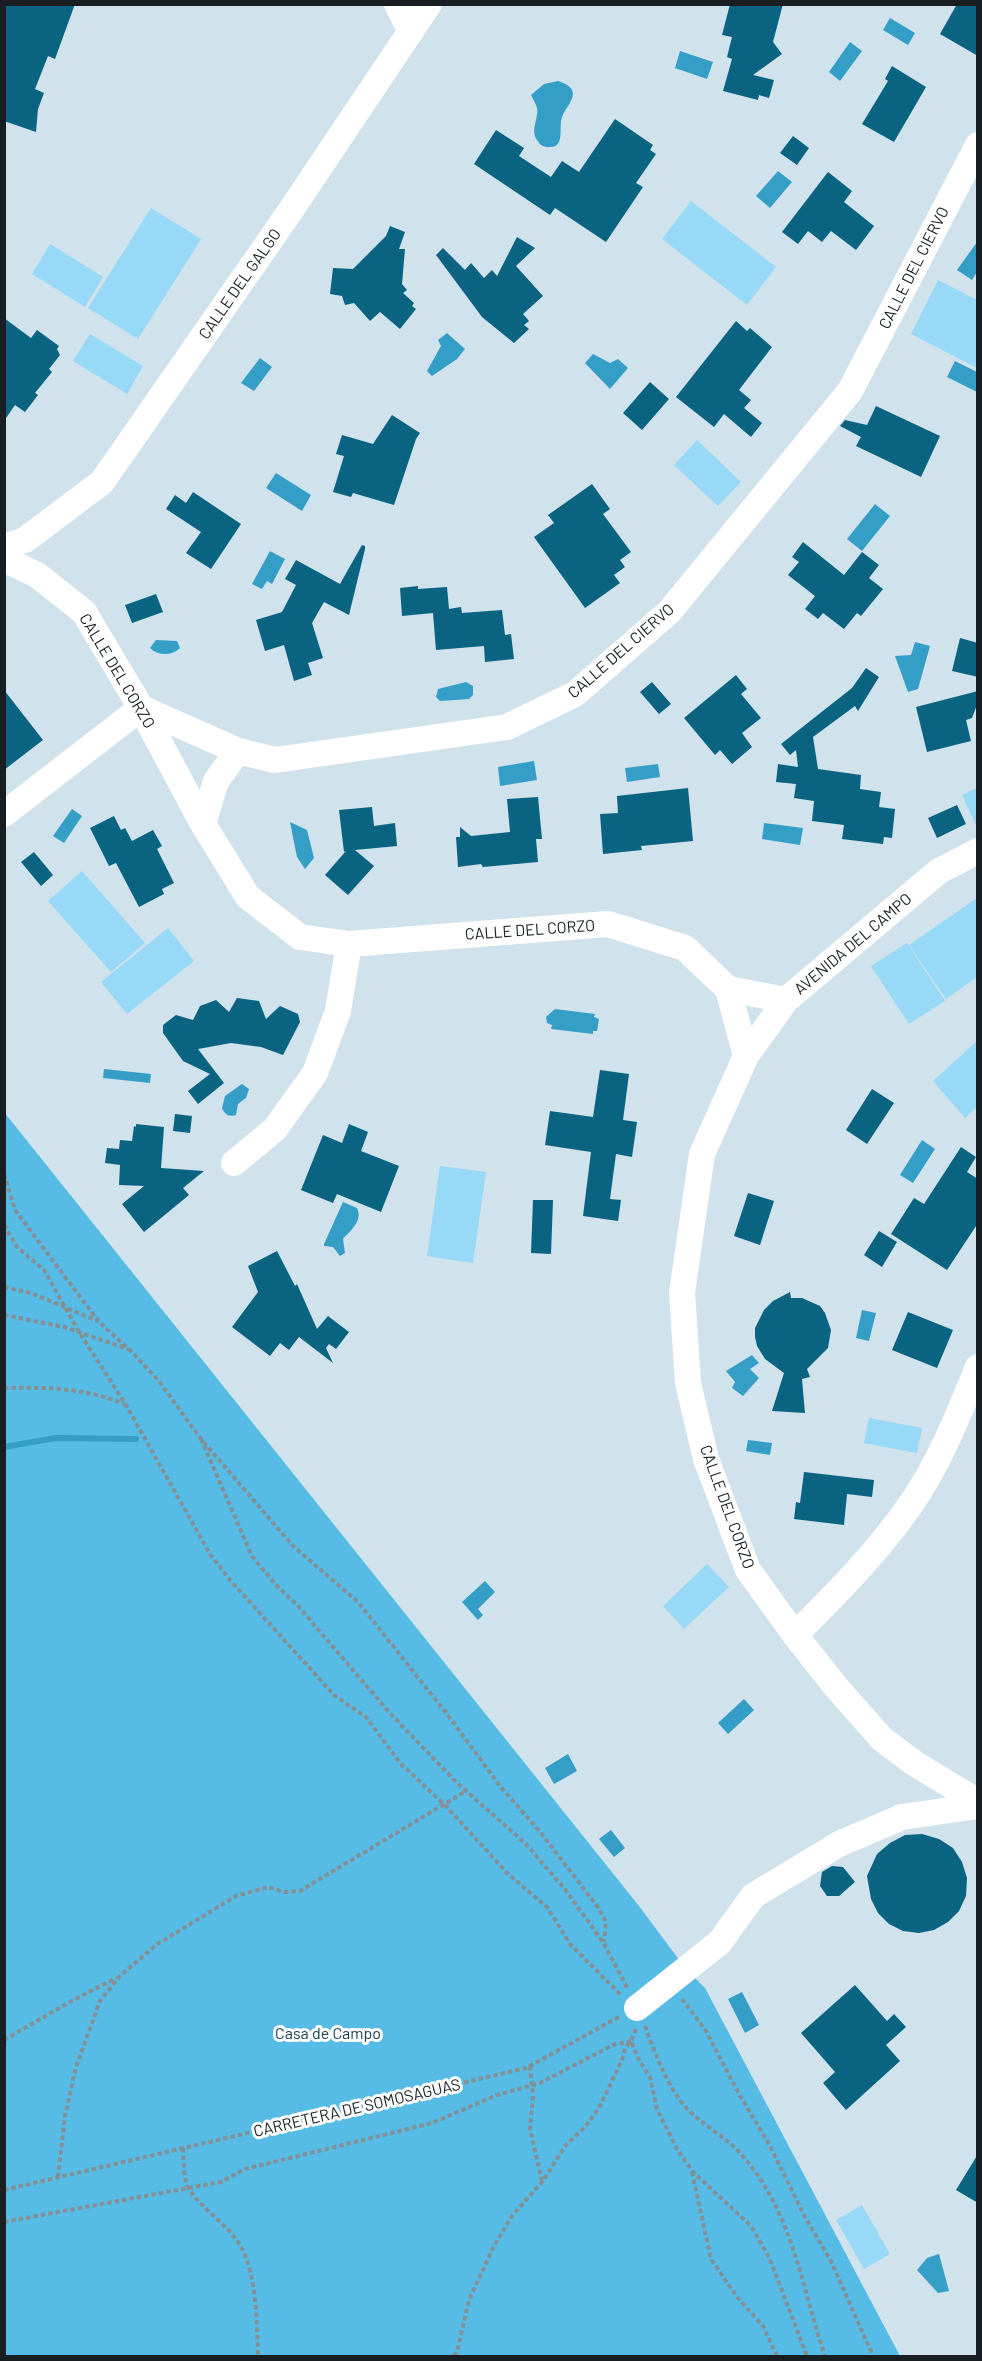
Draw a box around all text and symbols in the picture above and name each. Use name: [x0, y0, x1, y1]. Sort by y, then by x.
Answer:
street label: CALLE DEL CIERVO: [875, 204, 953, 332]
street label: CALLE DEL GALGO: [195, 225, 285, 343]
street label: CALLE DEL CIERVO: [564, 600, 678, 702]
street label: CALLE DEL CORZO: [75, 610, 159, 732]
street label: AVENIDA DEL CAMPO: [790, 889, 916, 999]
street label: CALLE DEL CORZO: [464, 916, 596, 944]
street label: CALLE DEL CORZO: [696, 1442, 758, 1572]
park label: Casa de Campo: [275, 2024, 381, 2044]
street label: CARRETERA DE SOMOSAGUAS: [252, 2075, 462, 2141]

